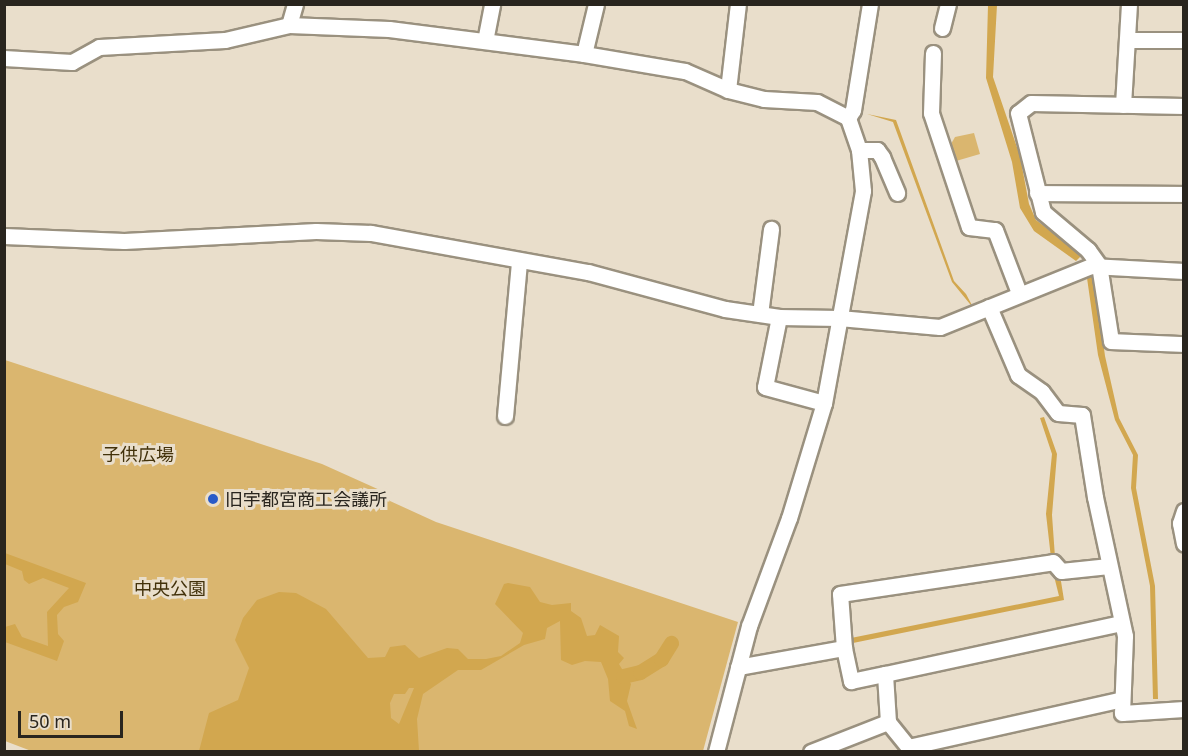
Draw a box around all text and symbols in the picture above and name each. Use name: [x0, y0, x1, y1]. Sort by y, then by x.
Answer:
park label: 子供広場: [102, 443, 174, 465]
place label: 旧宇都宮商工会議所: [225, 488, 387, 510]
marker: 旧宇都宮商工会議所: [206, 492, 220, 506]
park label: 中央公園: [134, 577, 206, 599]
scale bar: [21, 699, 126, 737]
text: 50 m: [29, 709, 71, 733]

